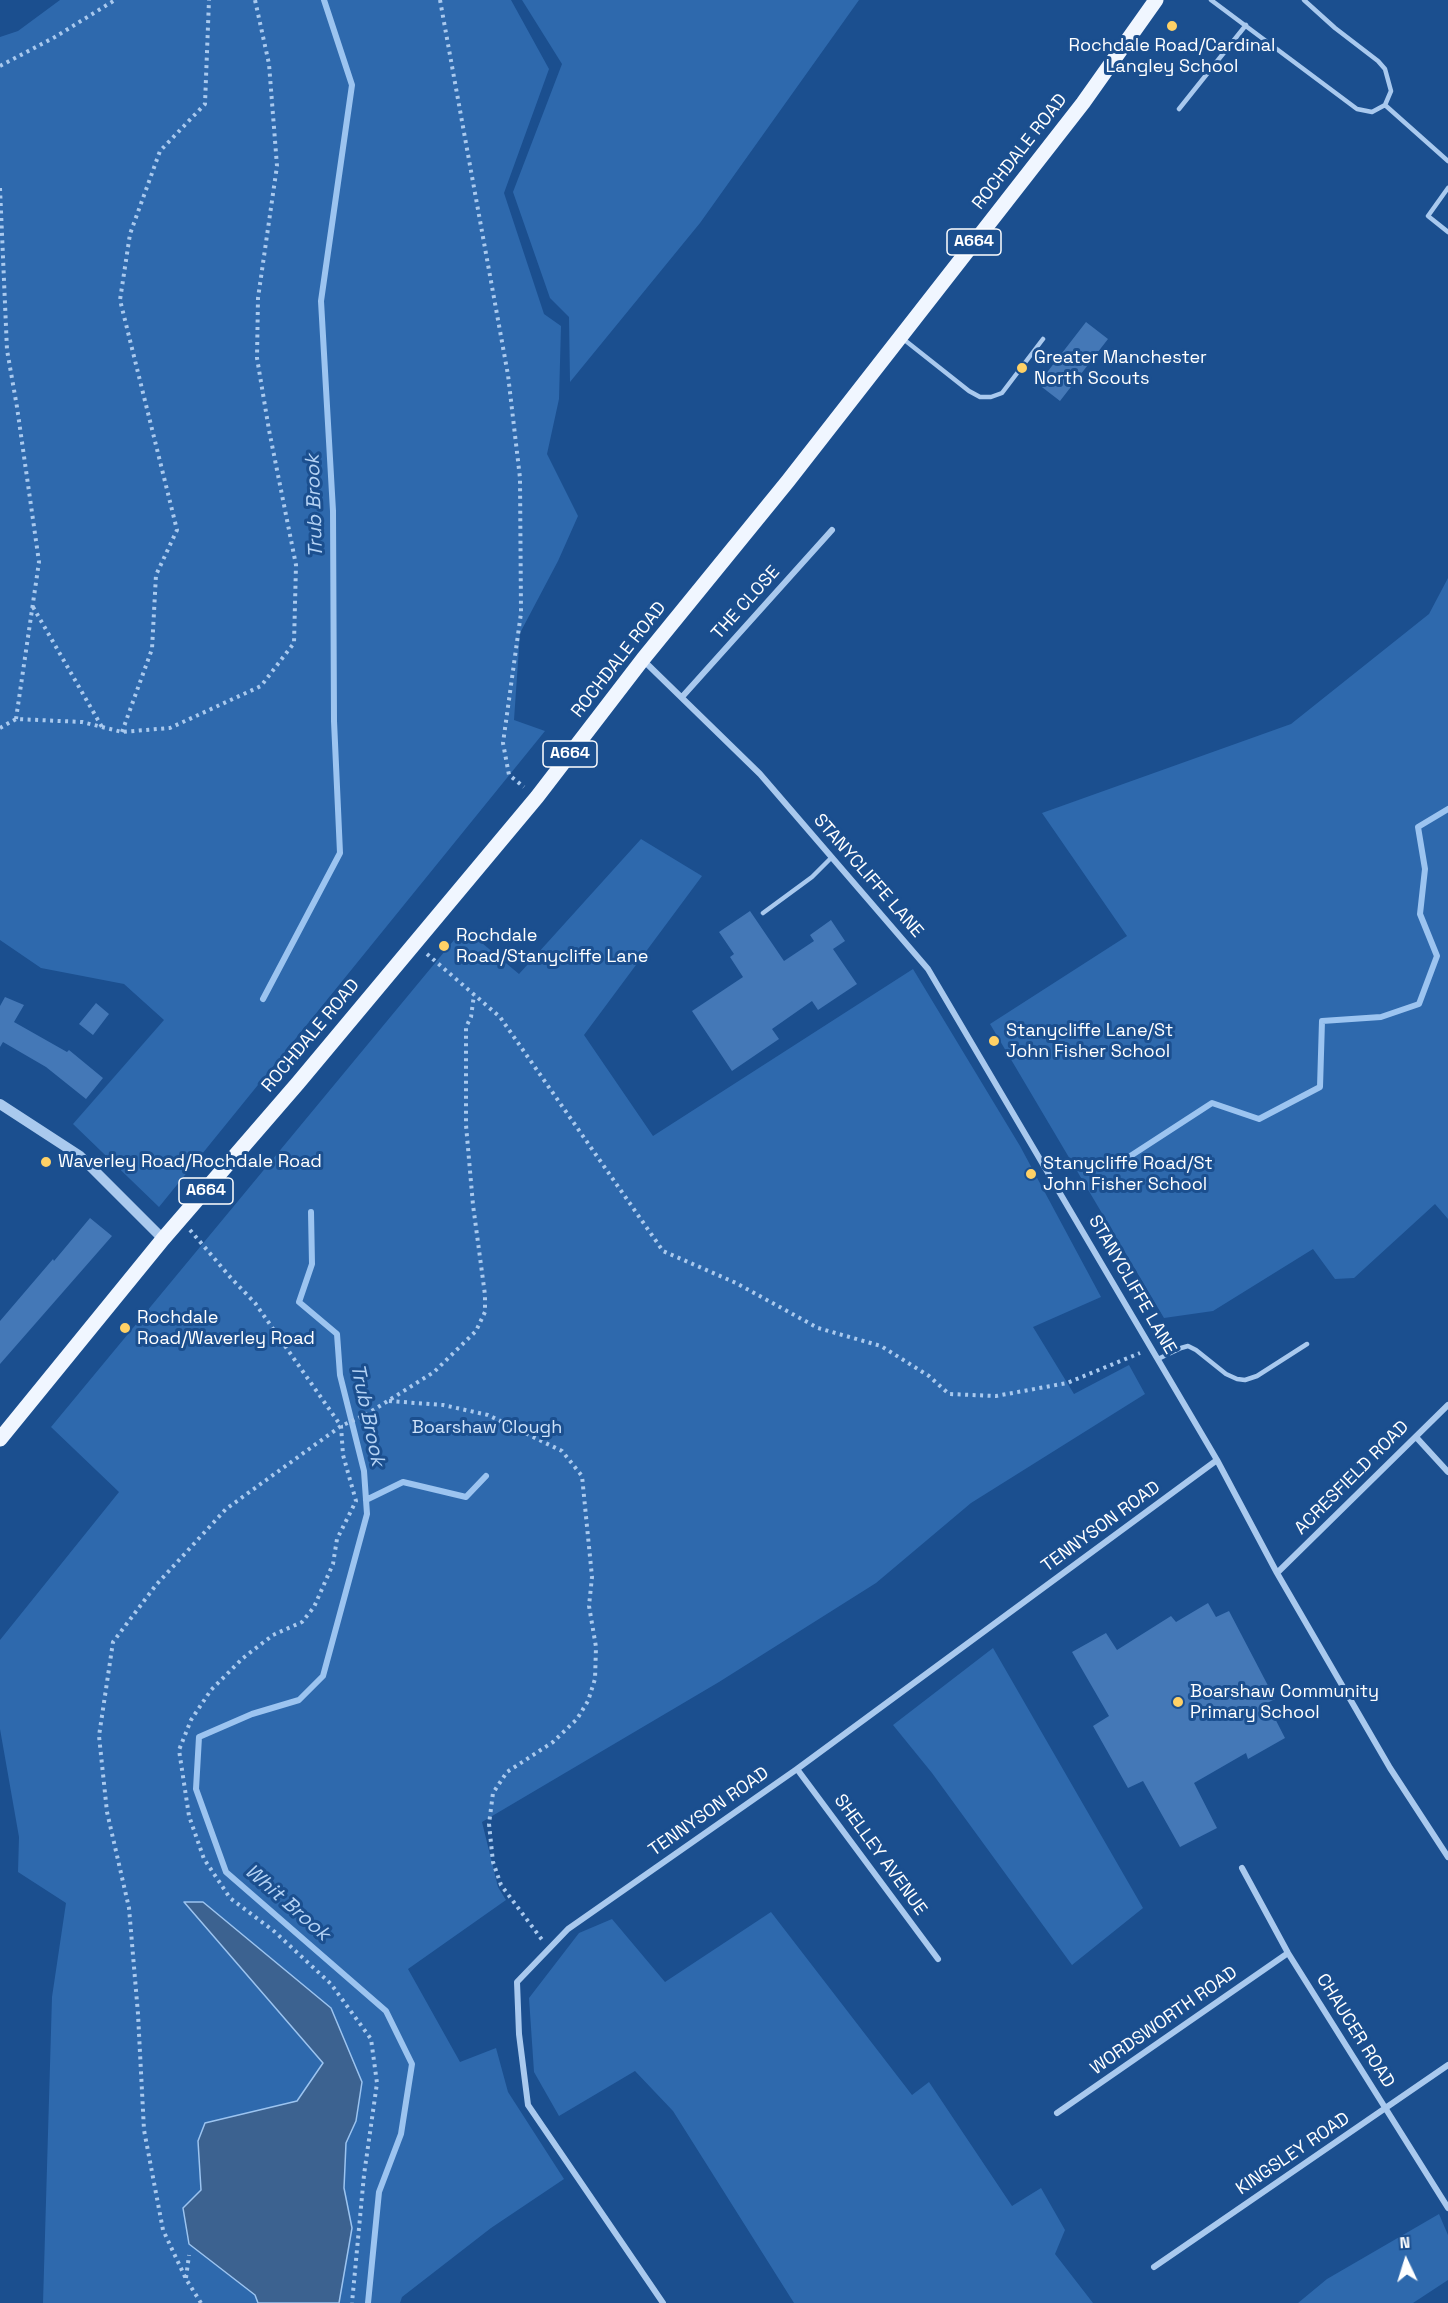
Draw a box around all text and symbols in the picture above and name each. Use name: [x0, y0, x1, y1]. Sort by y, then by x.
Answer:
marker: Rochdale Road/Cardinal Langley School: [1165, 19, 1179, 33]
place label: Rochdale Road/Cardinal Langley School: [1069, 35, 1275, 78]
street label: ROCHDALE ROAD: [968, 90, 1072, 214]
road number: A664: [947, 229, 1001, 255]
place label: Greater Manchester North Scouts: [1034, 347, 1207, 389]
marker: Greater Manchester North Scouts: [1015, 361, 1029, 375]
water label: Trub Brook: [301, 454, 329, 558]
street label: THE CLOSE: [707, 562, 785, 644]
street label: ROCHDALE ROAD: [567, 598, 671, 722]
road number: A664: [543, 741, 597, 767]
street label: STANYCLIFFE LANE: [808, 810, 928, 942]
place label: Rochdale Road/Stanycliffe Lane: [456, 925, 648, 968]
marker: Rochdale Road/Stanycliffe Lane: [437, 939, 451, 953]
street label: ROCHDALE ROAD: [257, 975, 365, 1097]
place label: Stanycliffe Lane/St John Fisher School: [1006, 1020, 1173, 1062]
marker: Stanycliffe Lane/St John Fisher School: [987, 1034, 1001, 1048]
place label: Waverley Road/Rochdale Road: [58, 1151, 322, 1173]
place label: Stanycliffe Road/St John Fisher School: [1043, 1153, 1213, 1196]
marker: Waverley Road/Rochdale Road: [39, 1155, 53, 1169]
marker: Stanycliffe Road/St John Fisher School: [1024, 1167, 1038, 1181]
road number: A664: [179, 1178, 233, 1204]
street label: STANYCLIFFE LANE: [1083, 1212, 1181, 1358]
place label: Rochdale Road/Waverley Road: [137, 1307, 315, 1350]
marker: Rochdale Road/Waverley Road: [118, 1321, 132, 1335]
water label: Trub Brook: [344, 1362, 390, 1468]
street label: ACRESFIELD ROAD: [1290, 1416, 1414, 1540]
park label: Boarshaw Clough: [412, 1417, 562, 1439]
street label: TENNYSON ROAD: [1037, 1477, 1165, 1577]
place label: Boarshaw Community Primary School: [1190, 1681, 1379, 1724]
marker: Boarshaw Community Primary School: [1171, 1695, 1185, 1709]
street label: TENNYSON ROAD: [645, 1763, 773, 1861]
street label: SHELLEY AVENUE: [829, 1790, 931, 1920]
water label: Whit Brook: [240, 1860, 334, 1946]
street label: WORDSWORTH ROAD: [1086, 1962, 1242, 2080]
street label: CHAUCER ROAD: [1311, 1970, 1399, 2092]
street label: KINGSLEY ROAD: [1232, 2108, 1354, 2200]
north arrow: [1376, 2231, 1436, 2291]
text: N: [1399, 2232, 1411, 2253]

